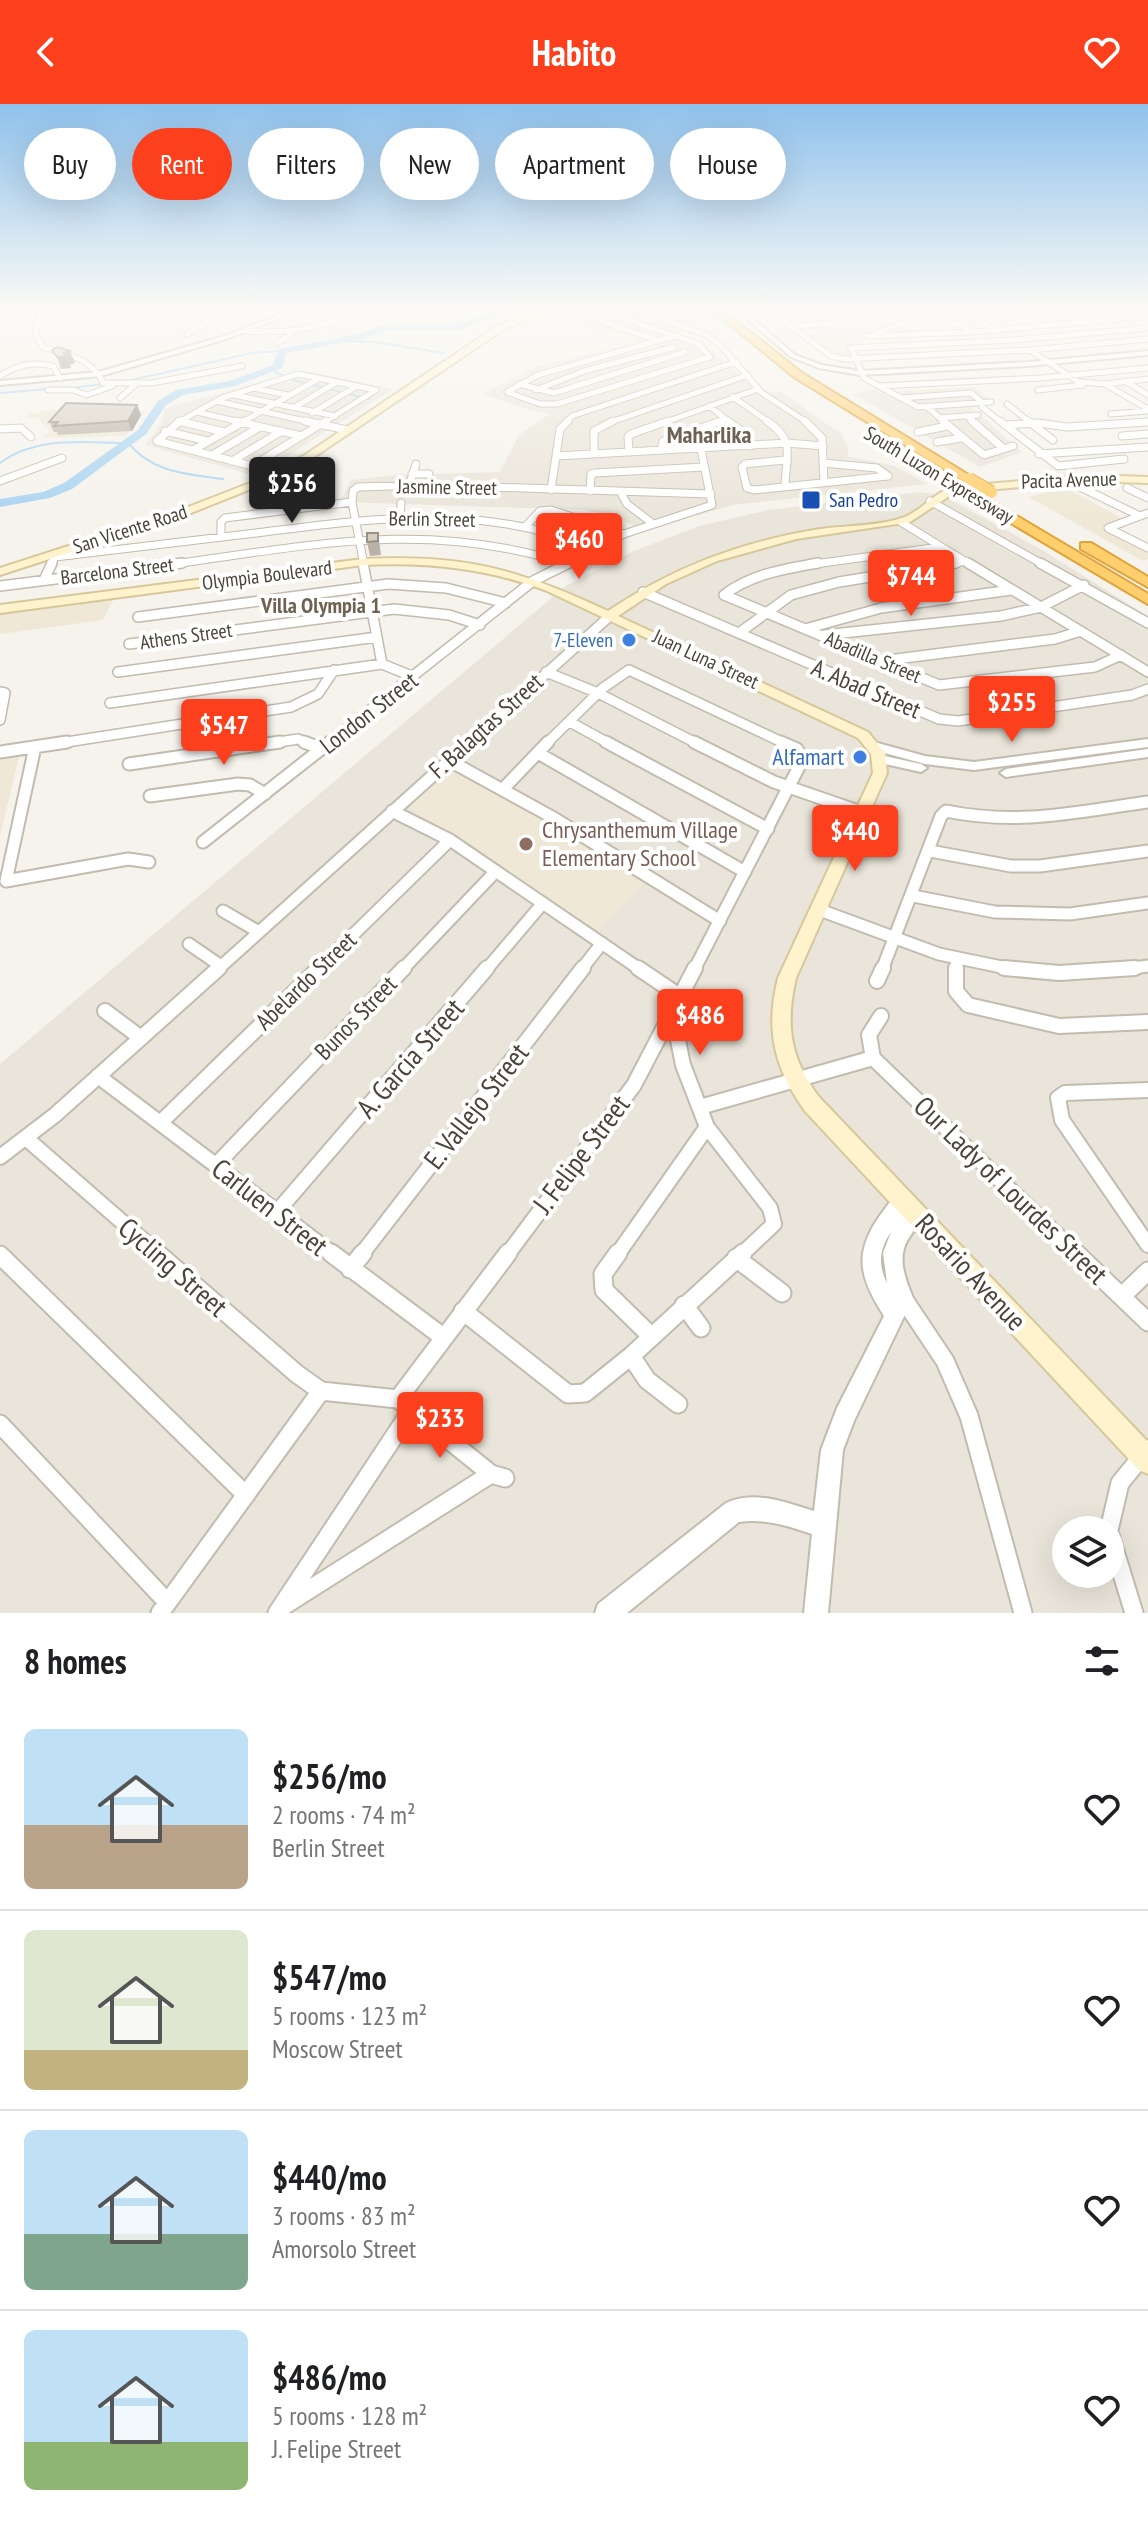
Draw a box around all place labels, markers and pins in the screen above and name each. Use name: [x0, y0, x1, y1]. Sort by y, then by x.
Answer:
pin: $256: [245, 457, 339, 525]
place label: San Pedro: [829, 487, 898, 513]
marker: San Pedro: [800, 489, 822, 511]
pin: $460: [532, 513, 626, 581]
pin: $744: [864, 550, 958, 618]
place label: 7-Eleven: [553, 627, 613, 653]
marker: 7-Eleven: [620, 631, 638, 649]
pin: $255: [965, 676, 1059, 744]
pin: $547: [177, 699, 271, 767]
place label: Alfamart: [772, 741, 844, 772]
marker: Alfamart: [851, 748, 869, 766]
pin: $440: [808, 805, 902, 873]
place label: Chrysanthemum Village Elementary School: [542, 814, 738, 873]
marker: Chrysanthemum Village Elementary School: [517, 835, 535, 853]
pin: $486: [653, 989, 747, 1057]
pin: $233: [393, 1392, 487, 1460]

